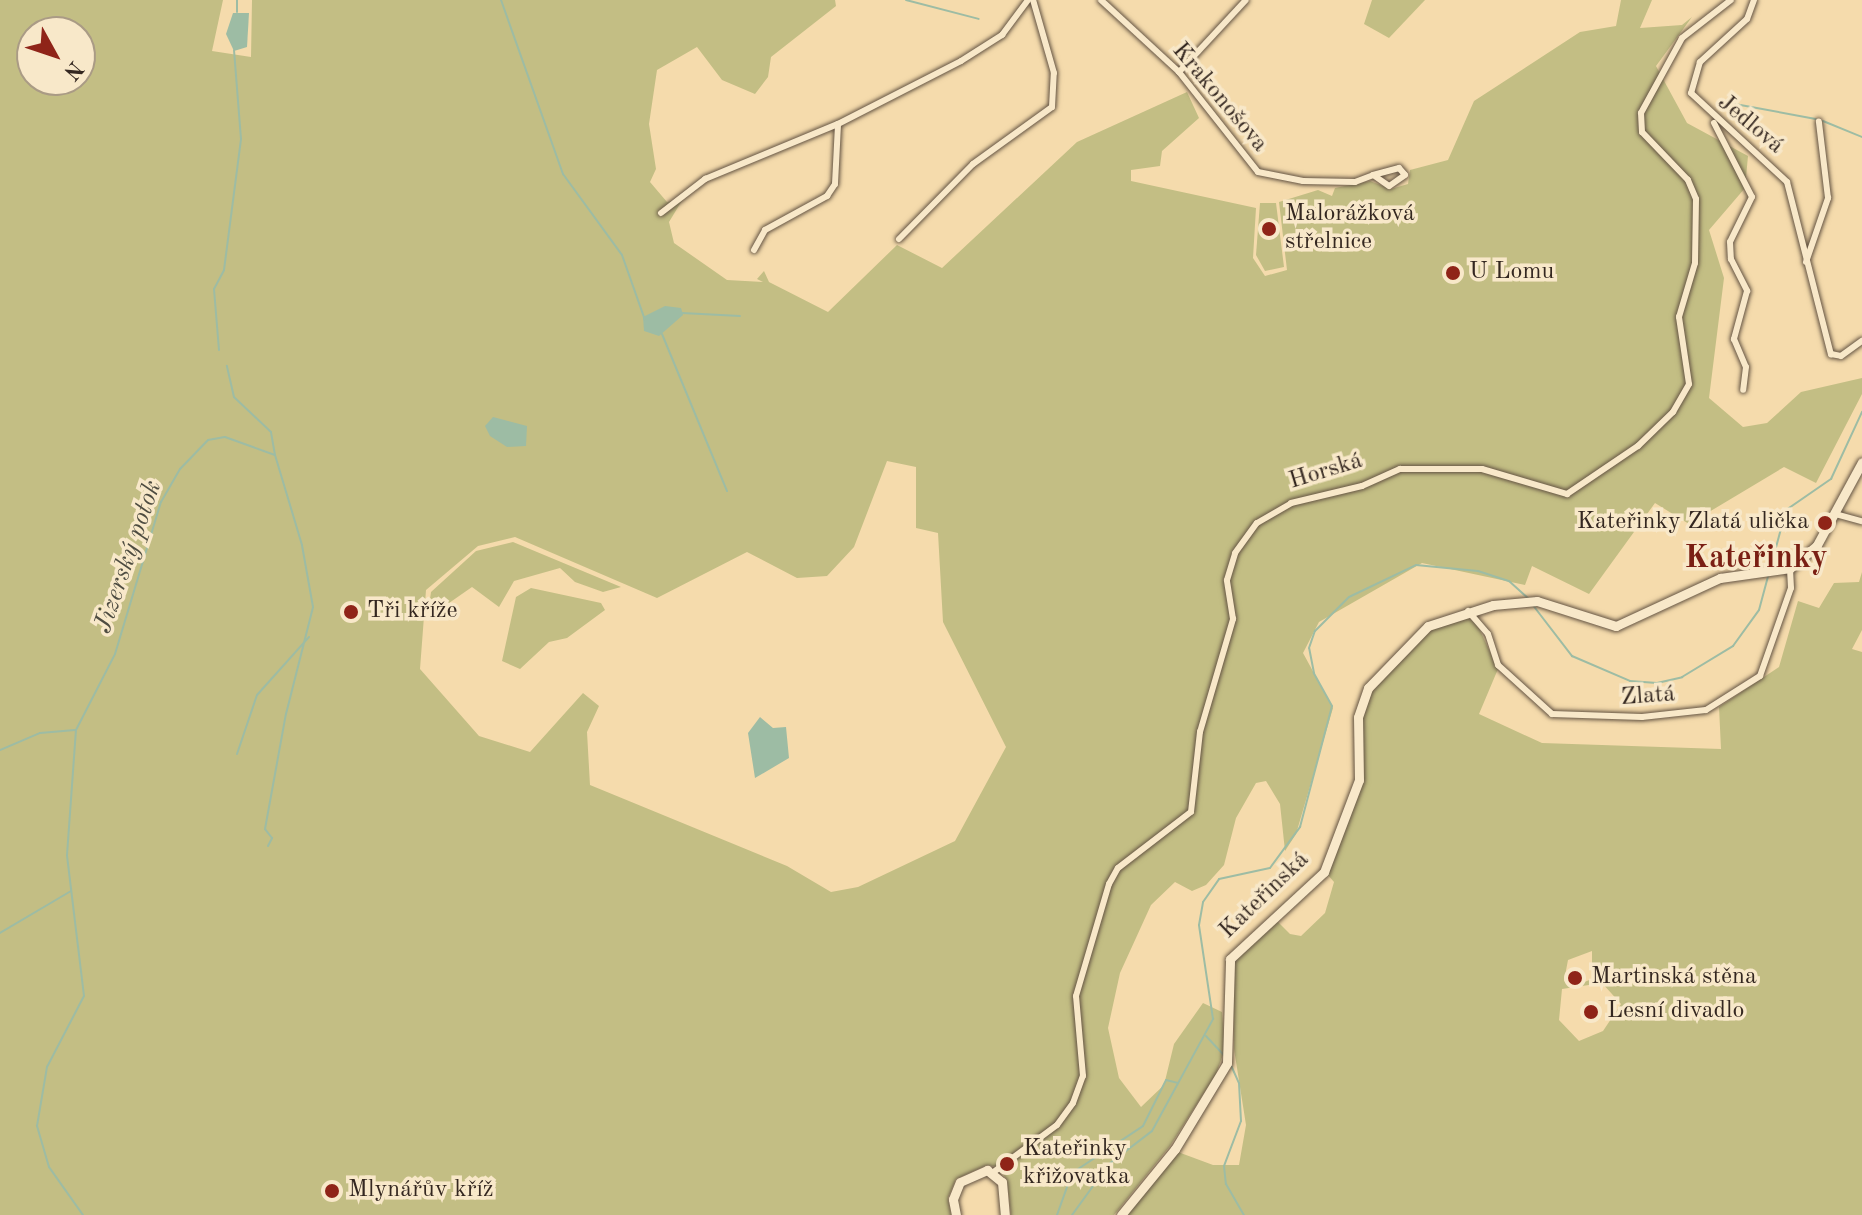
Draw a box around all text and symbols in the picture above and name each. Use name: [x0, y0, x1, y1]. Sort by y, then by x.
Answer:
north arrow: [16, 16, 96, 96]
street label: Krakonošova: [1165, 37, 1273, 159]
text: N: [59, 57, 87, 84]
street label: Jedlová: [1711, 89, 1789, 161]
place label: Malorážková střelnice: [1285, 201, 1415, 257]
marker: Malorážková střelnice: [1260, 220, 1278, 238]
place label: U Lomu: [1469, 259, 1554, 287]
marker: U Lomu: [1444, 264, 1462, 282]
street label: Horská: [1286, 447, 1366, 497]
water label: Jizerský potok: [88, 477, 170, 637]
place label: Kateřinky Zlatá ulička: [1577, 509, 1809, 537]
marker: Kateřinky Zlatá ulička: [1816, 514, 1834, 532]
district label: Kateřinky: [1684, 540, 1828, 578]
place label: Tři kříže: [367, 598, 458, 626]
marker: Tři kříže: [342, 603, 360, 621]
street label: Zlatá: [1620, 681, 1676, 713]
street label: Kateřinská: [1214, 846, 1316, 946]
place label: Martinská stěna: [1591, 964, 1757, 992]
marker: Martinská stěna: [1566, 969, 1584, 987]
place label: Lesní divadlo: [1607, 998, 1744, 1026]
marker: Lesní divadlo: [1582, 1003, 1600, 1021]
place label: Kateřinky křižovatka: [1023, 1136, 1130, 1192]
marker: Kateřinky křižovatka: [998, 1155, 1016, 1173]
place label: Mlynářův kříž: [348, 1177, 494, 1205]
marker: Mlynářův kříž: [323, 1182, 341, 1200]

